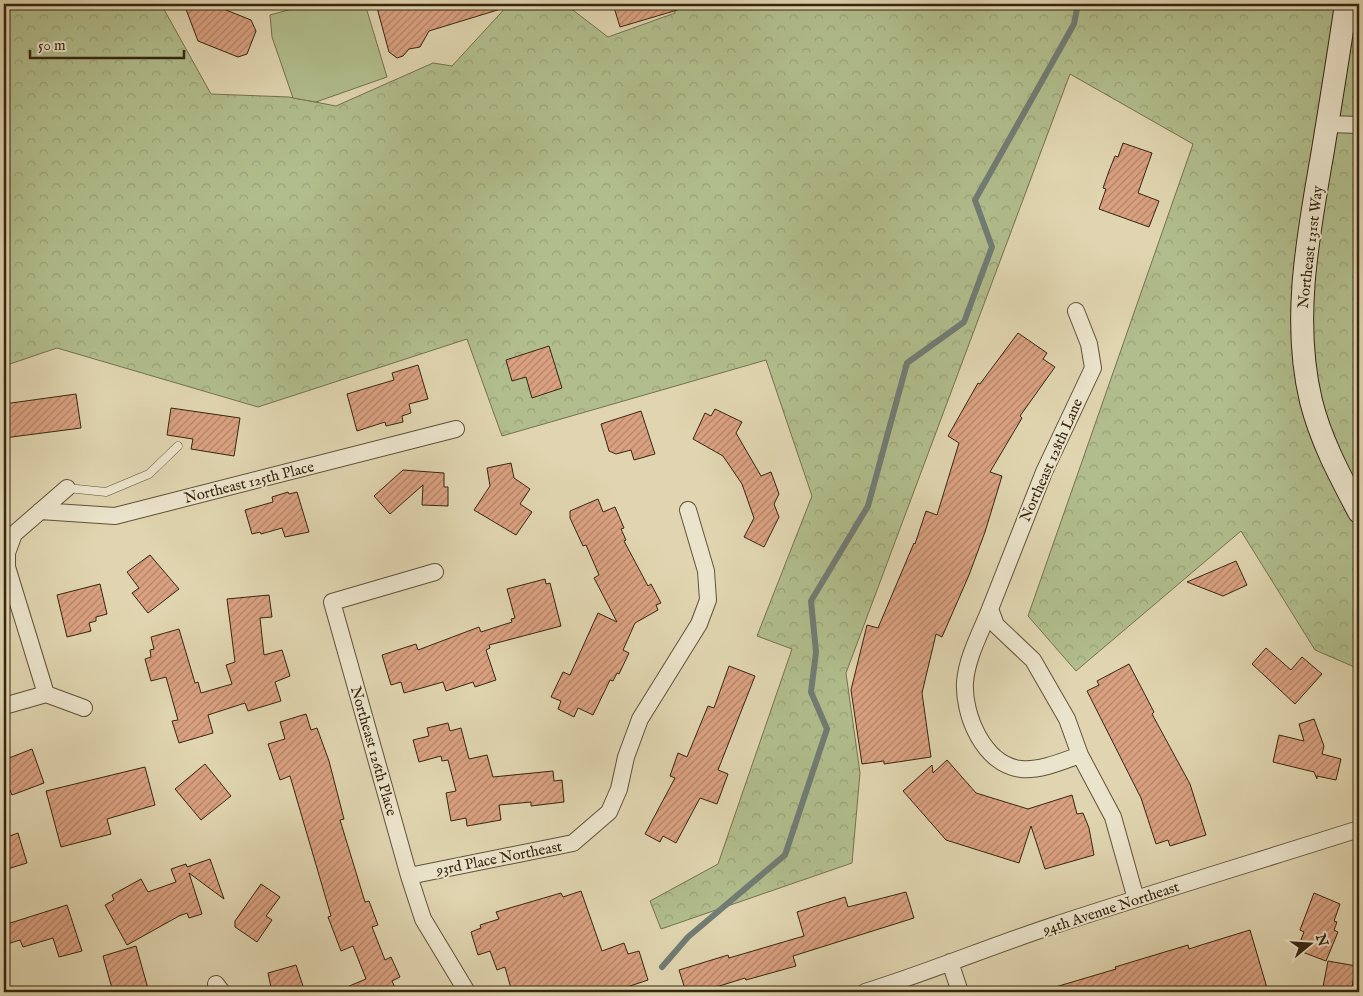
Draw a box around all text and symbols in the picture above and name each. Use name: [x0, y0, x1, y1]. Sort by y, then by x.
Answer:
scale bar: [30, 28, 184, 60]
text: 50 m: [38, 36, 66, 55]
street label: Northeast 131st Way: [1294, 184, 1328, 310]
street label: Northeast 128th Lane: [1016, 395, 1087, 525]
street label: Northeast 125th Place: [182, 457, 316, 508]
street label: Northeast 126th Place: [346, 684, 401, 818]
street label: 93rd Place Northeast: [434, 837, 564, 880]
street label: 94th Avenue Northeast: [1040, 877, 1182, 940]
north arrow: [1286, 918, 1336, 968]
text: N: [1311, 931, 1332, 949]

